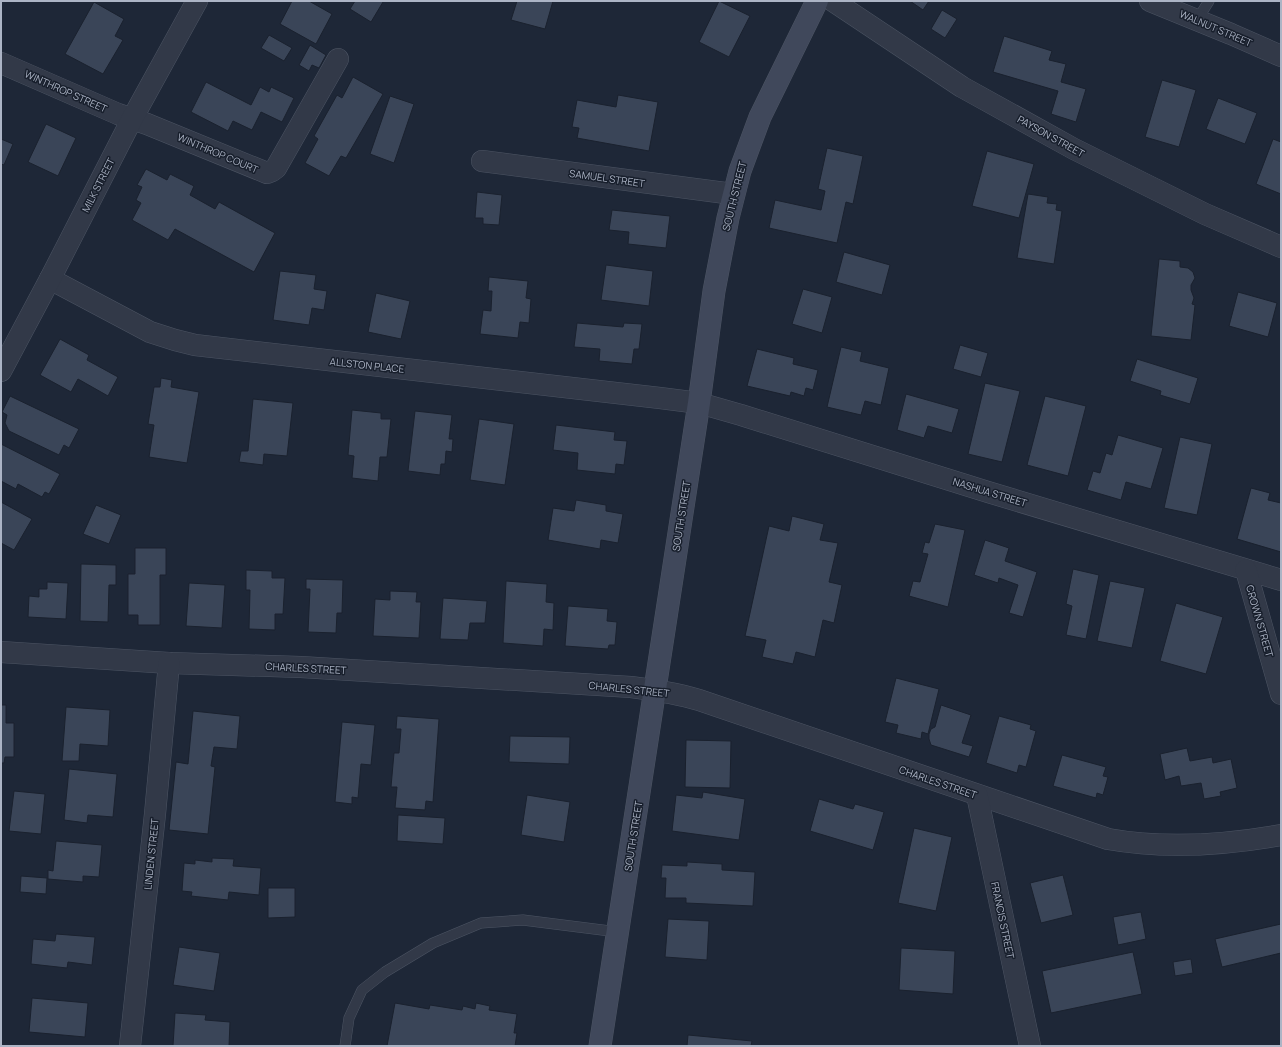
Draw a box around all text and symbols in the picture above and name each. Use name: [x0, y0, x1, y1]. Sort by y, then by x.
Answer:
street label: WALNUT STREET: [1178, 6, 1254, 50]
street label: WINTHROP STREET: [23, 67, 109, 115]
street label: PAYSON STREET: [1015, 112, 1087, 160]
street label: WINTHROP COURT: [175, 130, 261, 176]
street label: MILK STREET: [78, 155, 118, 215]
street label: SOUTH STREET: [719, 160, 749, 232]
street label: SAMUEL STREET: [568, 166, 646, 190]
street label: ALLSTON PLACE: [329, 354, 405, 376]
street label: NASHUA STREET: [951, 474, 1029, 510]
street label: SOUTH STREET: [669, 480, 693, 552]
street label: CROWN STREET: [1243, 583, 1277, 659]
street label: CHARLES STREET: [265, 659, 347, 677]
street label: CHARLES STREET: [588, 678, 670, 700]
street label: CHARLES STREET: [897, 762, 979, 802]
street label: SOUTH STREET: [621, 800, 645, 872]
street label: LINDEN STREET: [140, 818, 162, 890]
street label: FRANCIS STREET: [988, 880, 1018, 960]

